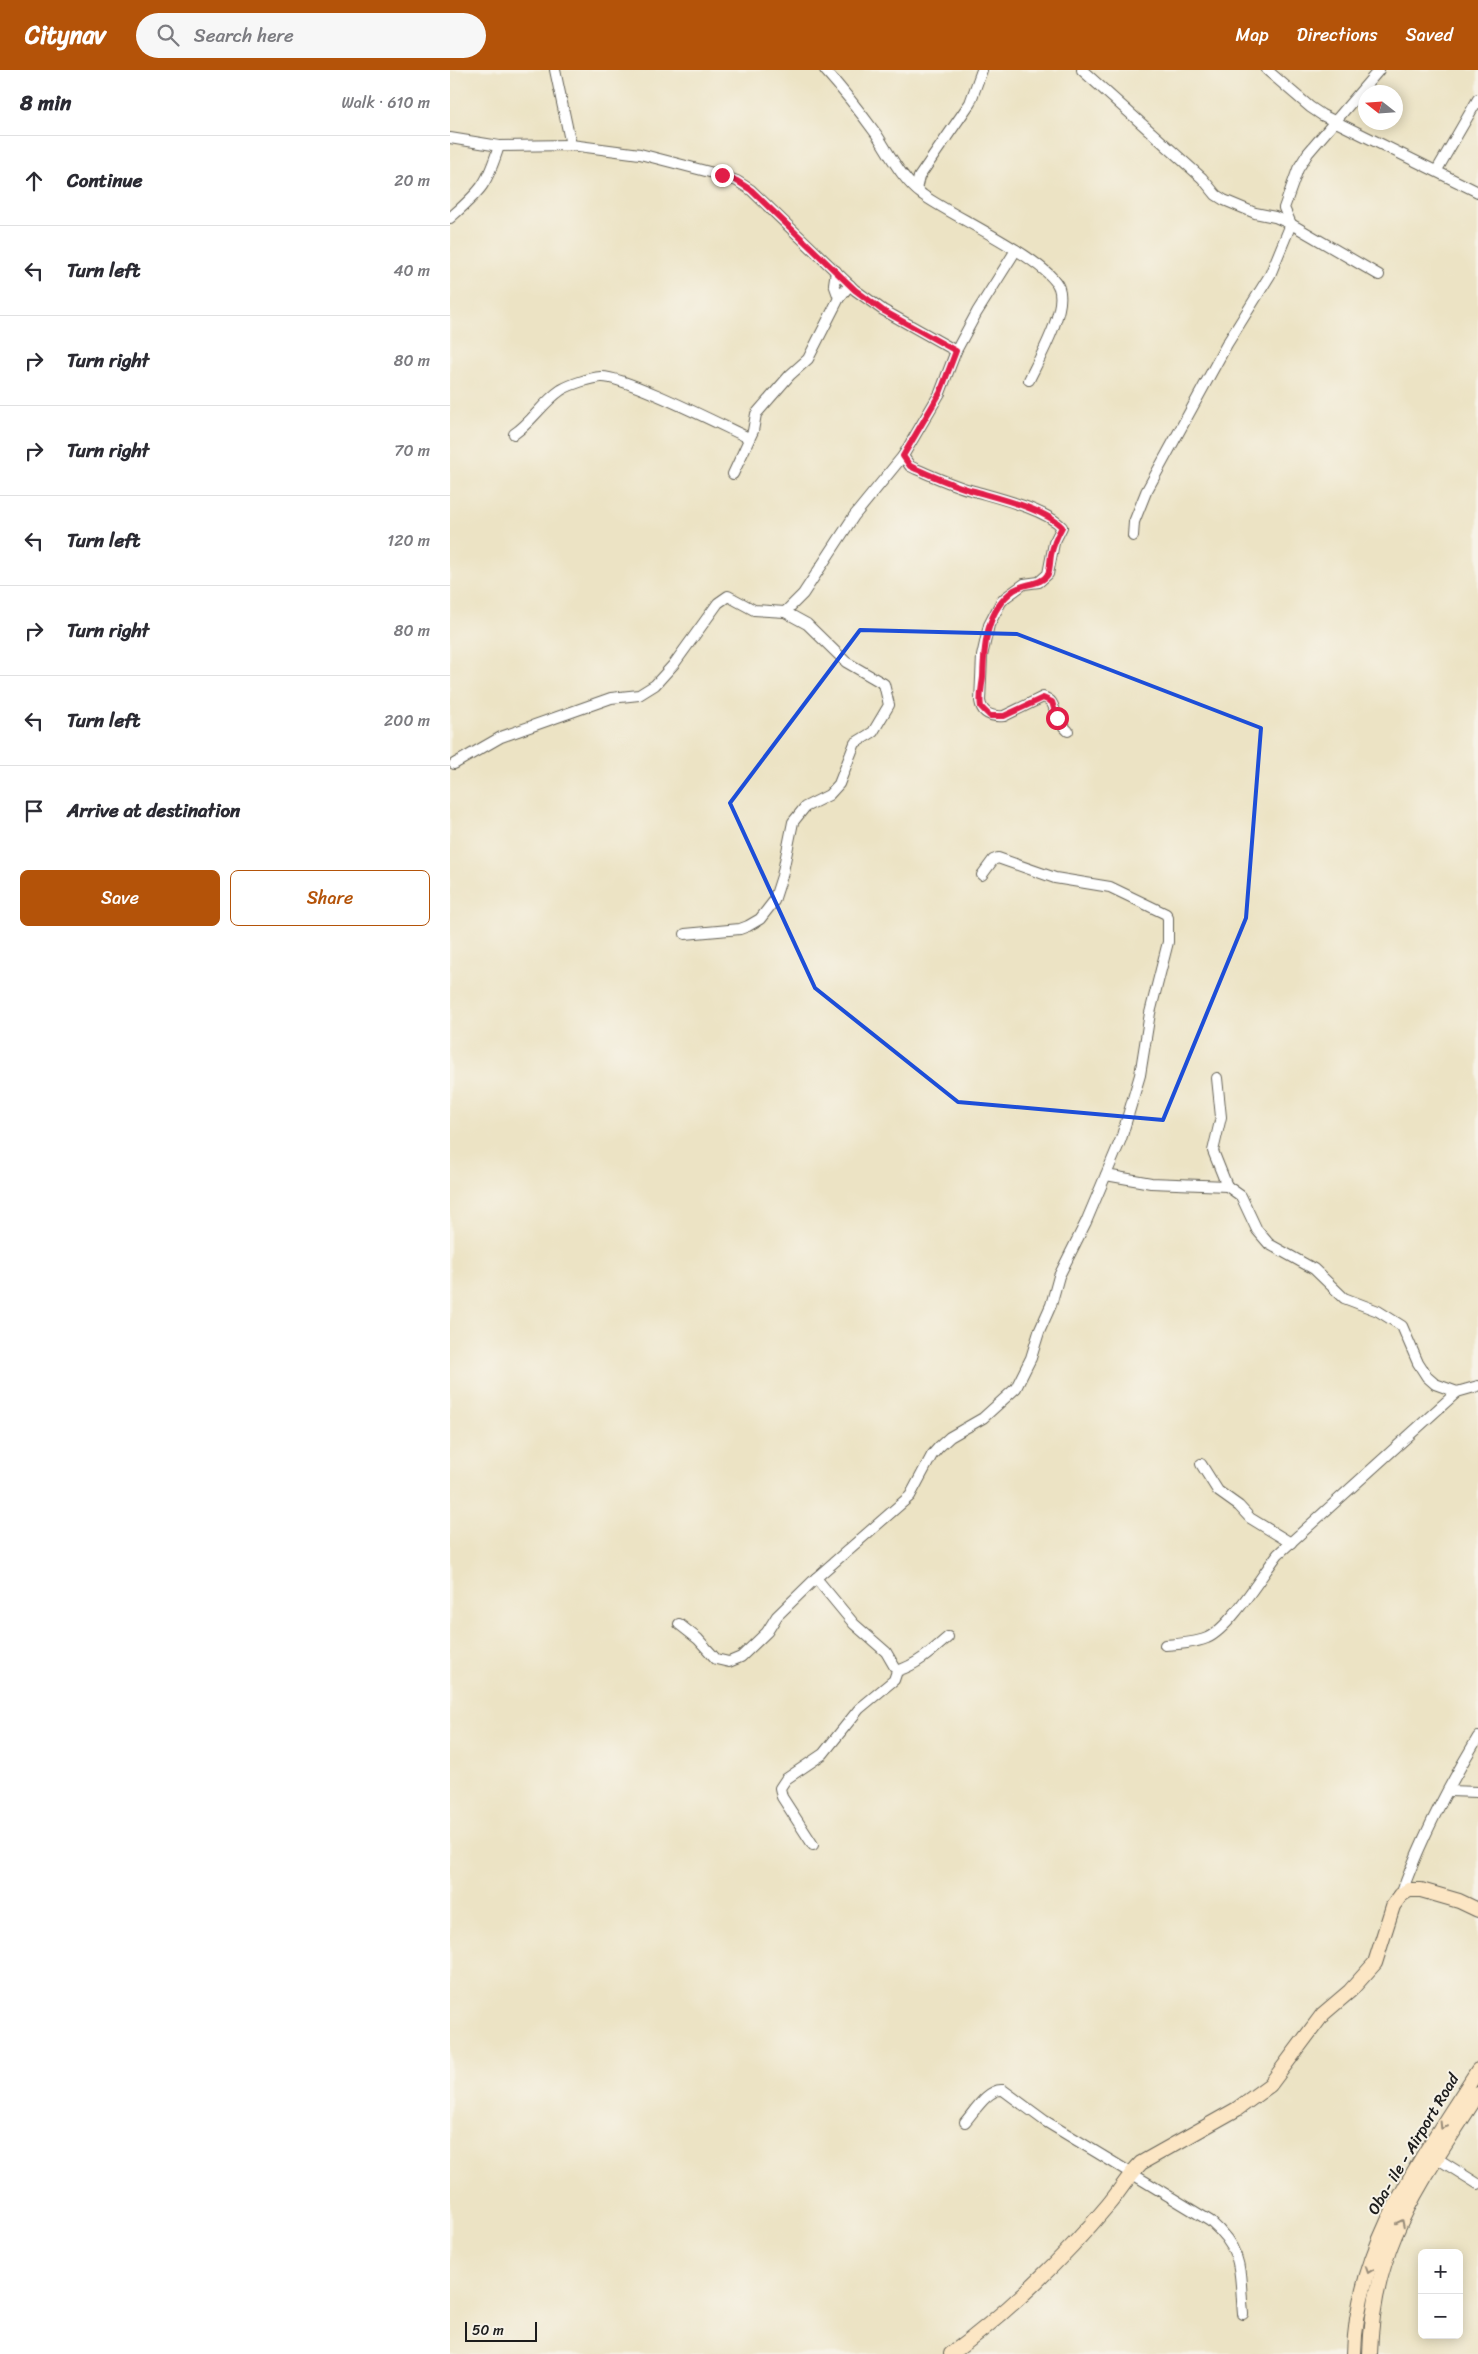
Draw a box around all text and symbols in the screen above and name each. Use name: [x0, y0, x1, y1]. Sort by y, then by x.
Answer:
search box: [136, 13, 486, 58]
text: Citynav: [25, 14, 106, 56]
text: Search here: [194, 19, 294, 52]
text: Map: [1236, 19, 1269, 51]
text: Directions: [1297, 19, 1378, 51]
text: Saved: [1406, 19, 1453, 51]
icon: search: [154, 21, 182, 49]
text: 8 min: [20, 84, 71, 122]
north arrow: [1358, 85, 1403, 130]
text: Walk · 610 m: [341, 88, 430, 117]
text: Continue: [67, 164, 143, 197]
route end: [711, 164, 734, 187]
text: 20 m: [394, 166, 430, 195]
icon: ahead: [20, 167, 48, 195]
text: Turn left: [67, 254, 140, 287]
text: 40 m: [393, 256, 430, 285]
icon: left: [20, 257, 48, 285]
text: Turn right: [67, 344, 149, 377]
text: 80 m: [394, 346, 430, 375]
icon: right: [20, 347, 48, 375]
text: Turn right: [67, 434, 149, 467]
text: 70 m: [394, 436, 430, 465]
icon: right: [20, 437, 48, 465]
text: Turn left: [67, 524, 140, 557]
text: 120 m: [387, 526, 430, 555]
icon: left: [20, 527, 48, 555]
text: Turn right: [67, 614, 149, 647]
text: 80 m: [394, 616, 430, 645]
icon: right: [20, 617, 48, 645]
text: Turn left: [67, 704, 140, 737]
text: 200 m: [384, 706, 430, 735]
icon: left: [20, 707, 48, 735]
route start: [1046, 707, 1069, 730]
text: Arrive at destination: [67, 794, 240, 827]
icon: arrive: [20, 797, 48, 825]
button: Save: [20, 870, 220, 926]
button: Share: [230, 870, 430, 926]
street label: Oba- ile - Airport Road: [1359, 2066, 1468, 2220]
one-way arrow: [1440, 2120, 1449, 2129]
one-way arrow: [1395, 2219, 1405, 2228]
map controls: [1418, 2249, 1463, 2339]
button: +: [1418, 2249, 1463, 2294]
one-way arrow: [1364, 2265, 1374, 2273]
button: −: [1418, 2294, 1463, 2339]
text: 50 m: [472, 2318, 504, 2343]
scale bar: [465, 2319, 538, 2342]

